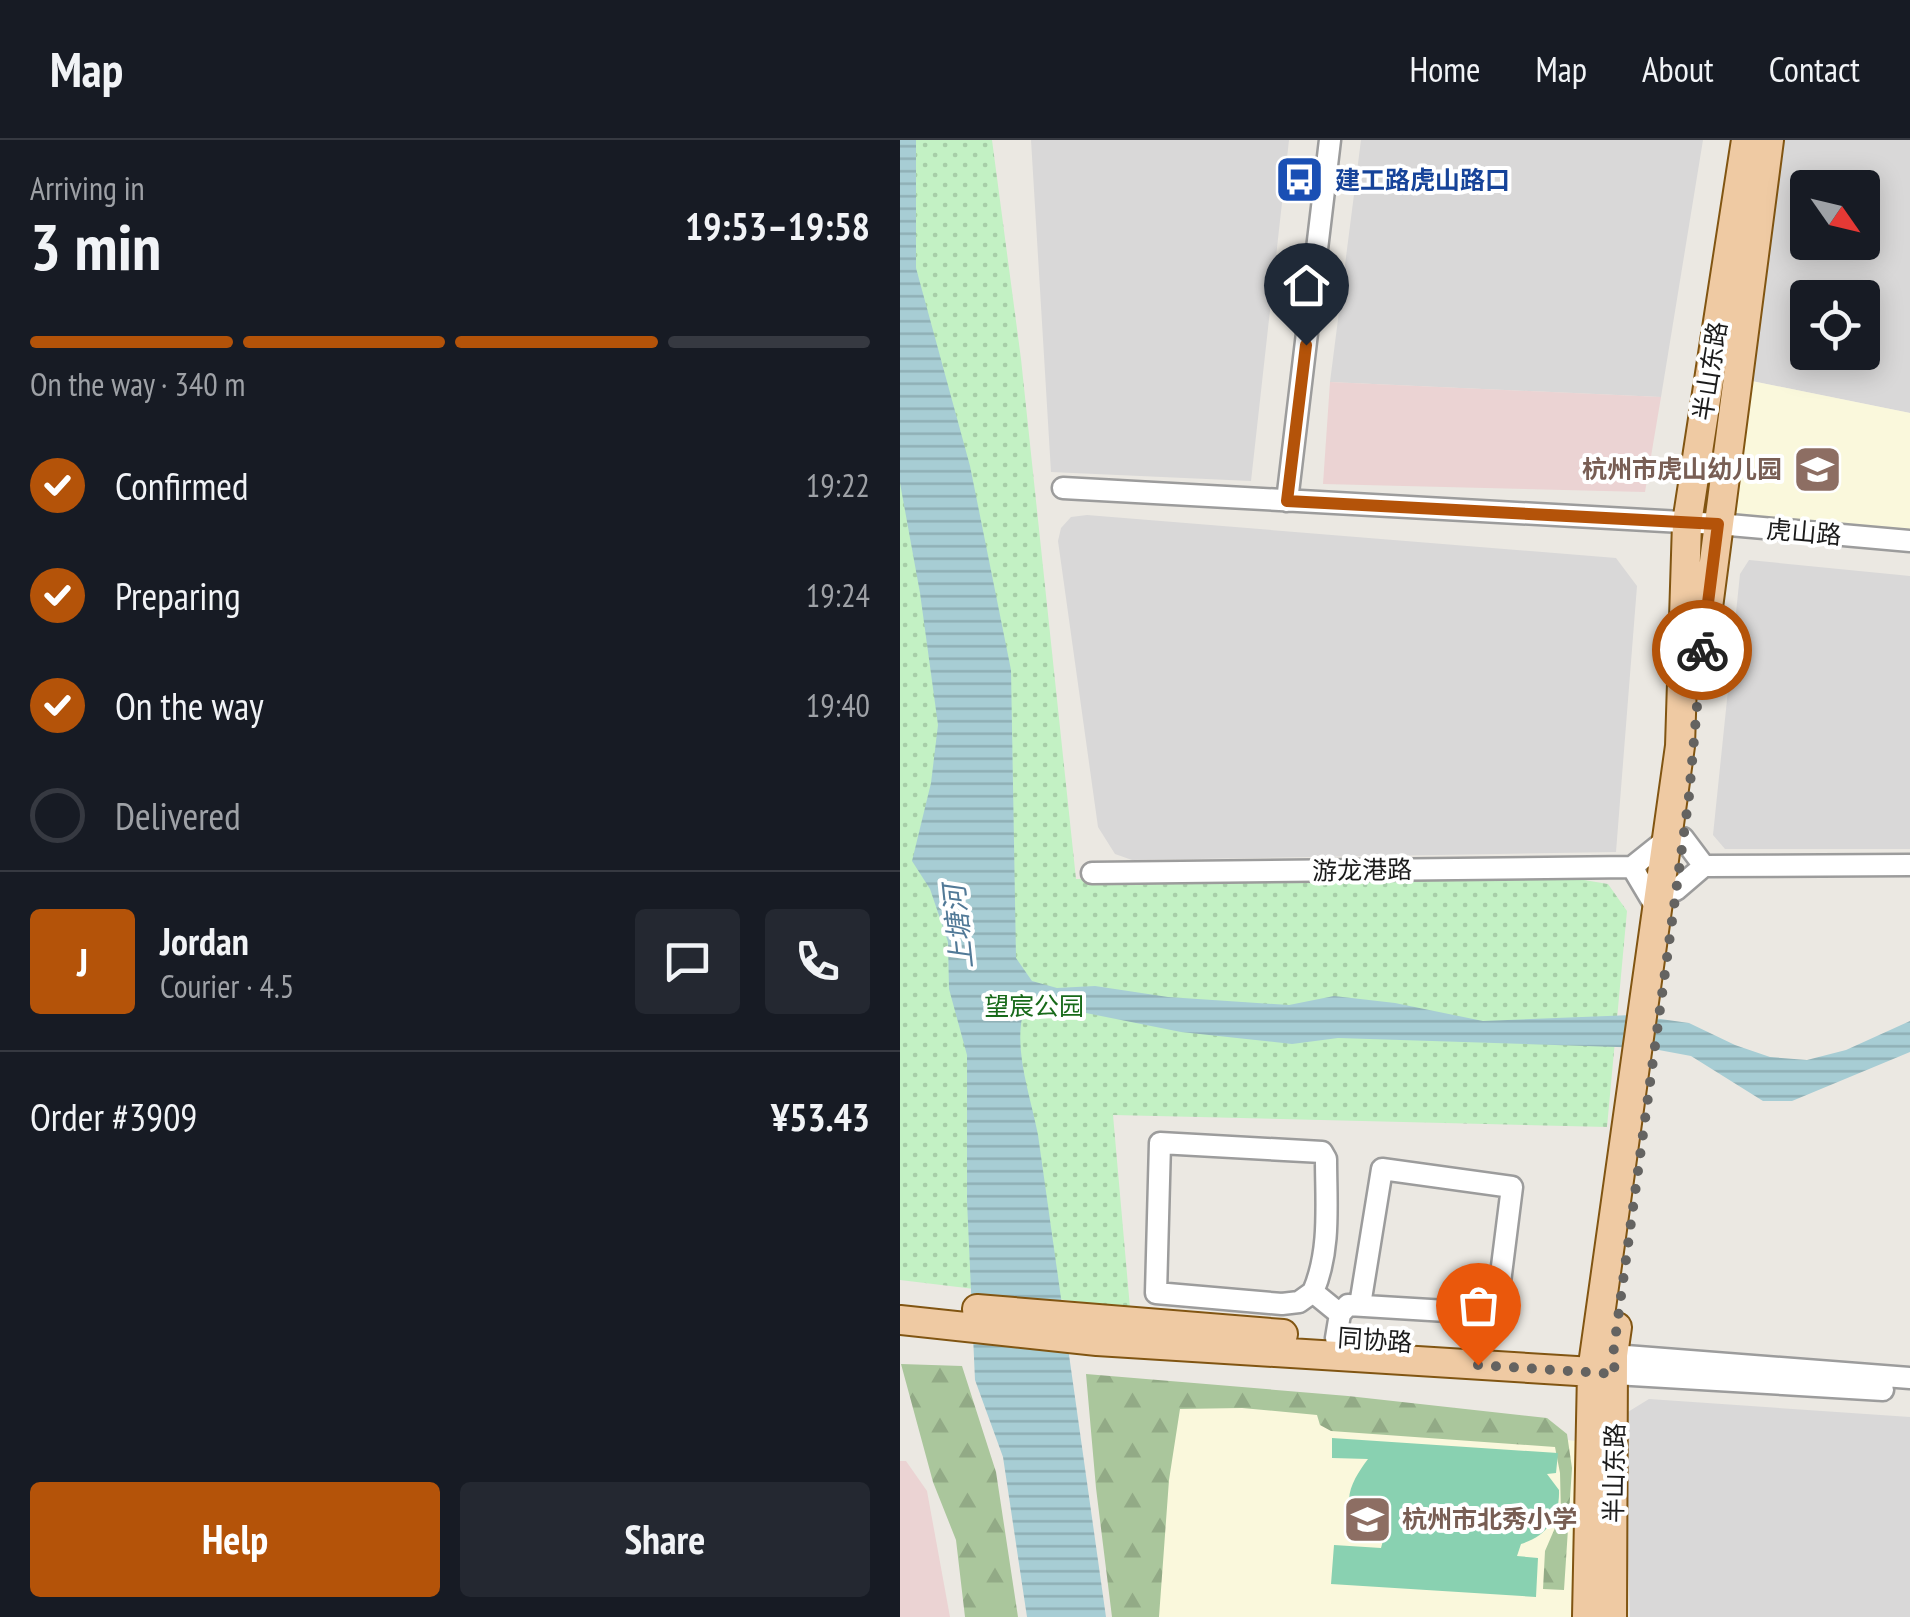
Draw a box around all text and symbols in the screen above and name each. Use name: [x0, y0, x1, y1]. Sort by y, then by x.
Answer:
text: Map: [50, 38, 123, 100]
text: Home: [1409, 46, 1481, 92]
text: Map: [1536, 46, 1587, 92]
text: About: [1642, 46, 1714, 92]
text: Contact: [1769, 46, 1860, 92]
bus stop icon: 建工路虎山路口: [1274, 154, 1326, 206]
place label: 建工路虎山路口: [1335, 164, 1510, 196]
text: Arriving in: [30, 167, 145, 209]
north arrow: [1790, 170, 1880, 260]
map controls: [1790, 170, 1880, 370]
text: 19:53–19:58: [685, 201, 870, 250]
text: 3 min: [30, 204, 161, 288]
pin: [1264, 243, 1349, 346]
icon: home: [1279, 258, 1334, 313]
button: locate: [1790, 280, 1880, 370]
street label: 半山东路: [1686, 319, 1734, 423]
text: On the way · 340 m: [30, 363, 245, 405]
school or university icon: 杭州市虎山幼儿园: [1791, 443, 1843, 495]
place label: 杭州市虎山幼儿园: [1582, 453, 1782, 485]
icon: check: [30, 458, 85, 513]
text: Confirmed: [115, 461, 248, 510]
text: 19:22: [806, 464, 870, 506]
street label: 虎山路: [1765, 513, 1843, 551]
icon: check: [30, 568, 85, 623]
text: Preparing: [115, 571, 241, 620]
text: 19:24: [806, 574, 870, 616]
courier: [1652, 600, 1752, 700]
icon: bike: [1675, 623, 1730, 678]
icon: check: [30, 678, 85, 733]
text: On the way: [115, 681, 263, 730]
text: 19:40: [806, 684, 870, 726]
text: Delivered: [115, 791, 241, 840]
street label: 游龙港路: [1312, 853, 1412, 887]
water label: 上塘河: [934, 878, 980, 971]
button: chat: [635, 909, 740, 1014]
button: phone: [765, 909, 870, 1014]
text: Jordan: [160, 916, 249, 965]
text: J: [77, 937, 88, 986]
text: Courier · 4.5: [160, 965, 294, 1007]
park label: 望宸公园: [984, 990, 1084, 1022]
text: Order #3909: [30, 1092, 197, 1141]
text: ¥53.43: [771, 1092, 870, 1141]
pin: [1436, 1263, 1521, 1366]
icon: bag: [1451, 1278, 1506, 1333]
street label: 同协路: [1336, 1321, 1414, 1359]
street label: 半山东路: [1597, 1423, 1631, 1523]
button: Help: [30, 1482, 440, 1597]
button: Share: [460, 1482, 870, 1597]
school or university icon: 杭州市北秀小学: [1341, 1493, 1393, 1545]
place label: 杭州市北秀小学: [1402, 1503, 1577, 1535]

